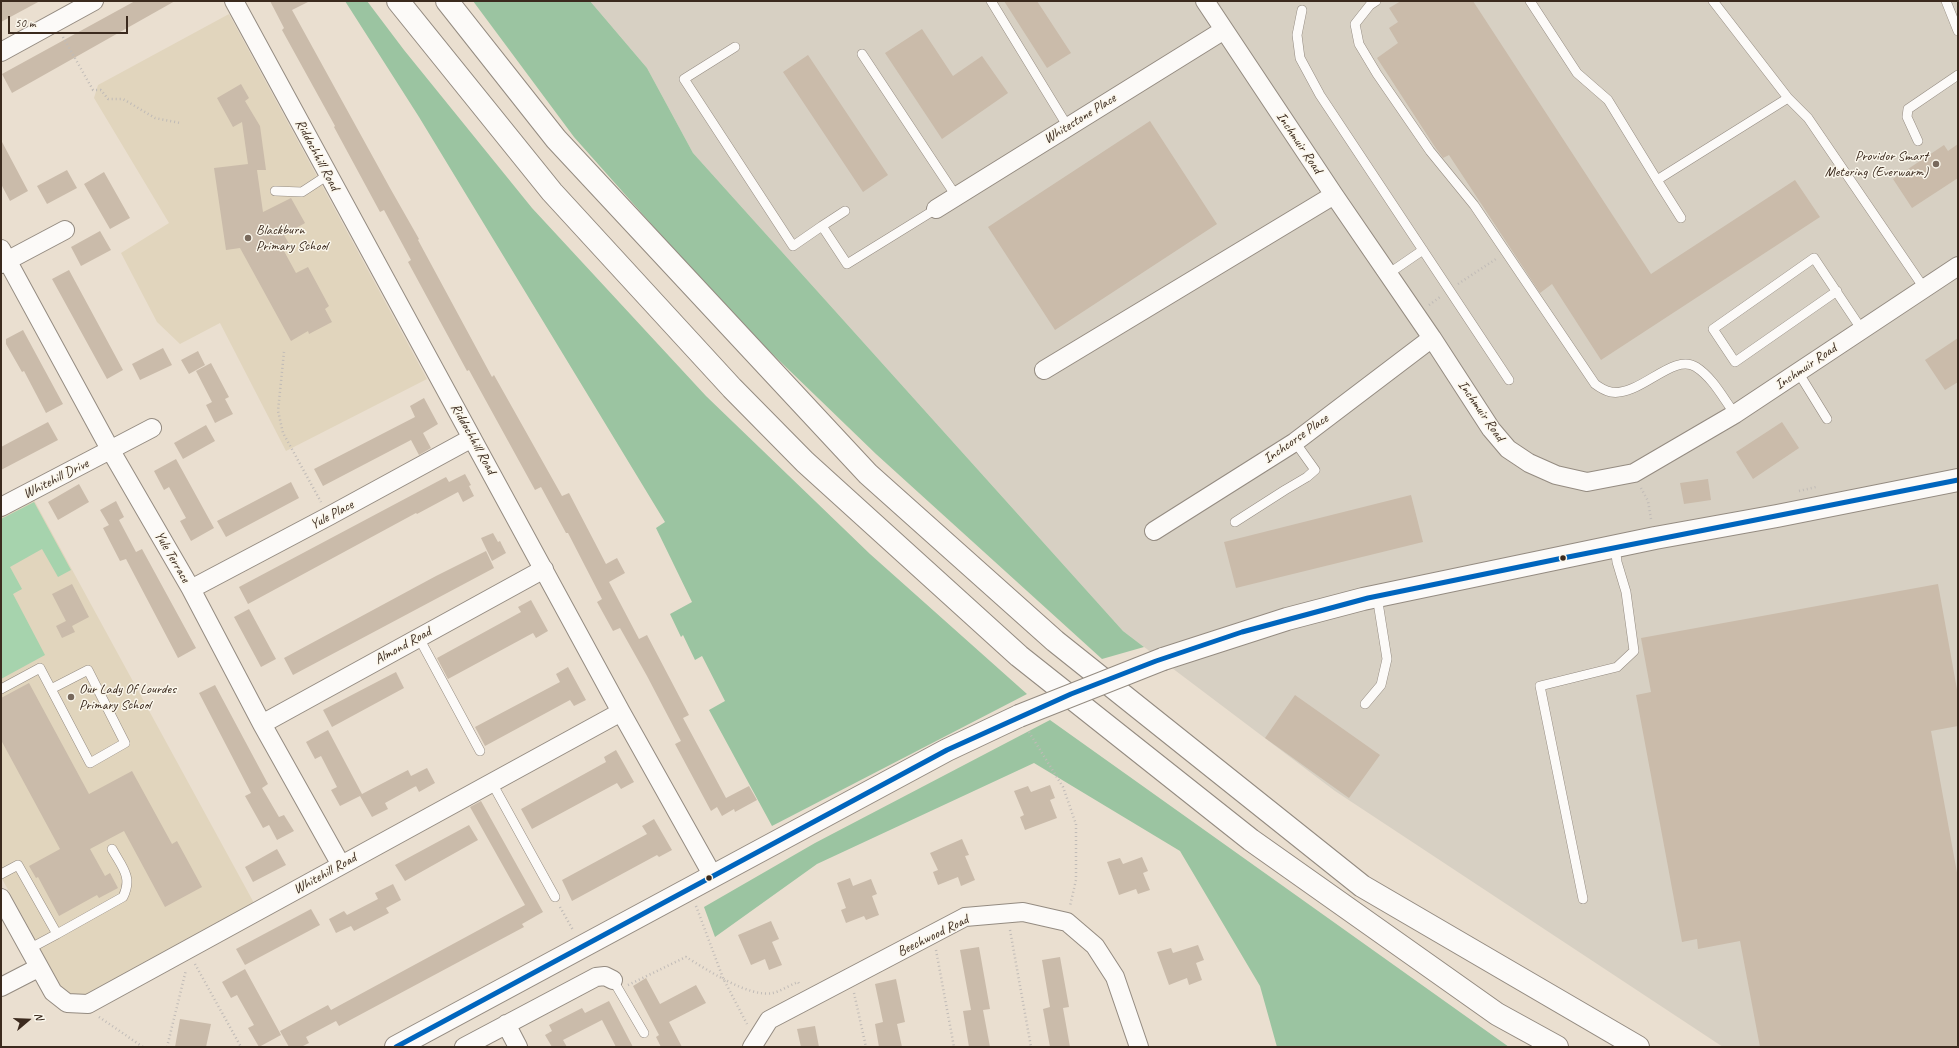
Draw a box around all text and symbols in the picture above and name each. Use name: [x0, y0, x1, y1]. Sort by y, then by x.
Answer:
scale bar: [10, 8, 130, 34]
text: 50 m: [15, 15, 35, 31]
street label: Whitestone Place: [1041, 90, 1119, 148]
street label: Inchmuir Road: [1272, 109, 1326, 177]
street label: Riddochhill Road: [291, 116, 343, 194]
place label: Providor Smart Metering (Everwarm): [1825, 148, 1928, 180]
marker: Providor Smart Metering (Everwarm): [1931, 159, 1941, 169]
place label: Blackburn Primary School: [256, 222, 328, 254]
marker: Blackburn Primary School: [243, 233, 253, 243]
street label: Inchmuir Road: [1772, 340, 1840, 394]
street label: Inchmuir Road: [1454, 377, 1508, 445]
street label: Riddochhill Road: [447, 401, 499, 477]
street label: Inchcorse Place: [1260, 411, 1332, 467]
street label: Whitehill Drive: [21, 455, 91, 503]
street label: Yule Place: [308, 497, 356, 533]
street label: Yule Terrace: [150, 528, 194, 586]
unlabelled marker: [1558, 553, 1568, 563]
street label: Almond Road: [372, 624, 434, 668]
place label: Our Lady Of Lourdes Primary School: [79, 681, 176, 714]
marker: Our Lady Of Lourdes Primary School: [66, 692, 76, 702]
street label: Whitehill Road: [291, 850, 359, 898]
unlabelled marker: [704, 873, 714, 883]
street label: Beechwood Road: [895, 912, 971, 960]
north arrow: [8, 1000, 48, 1040]
text: N: [32, 1011, 47, 1022]

